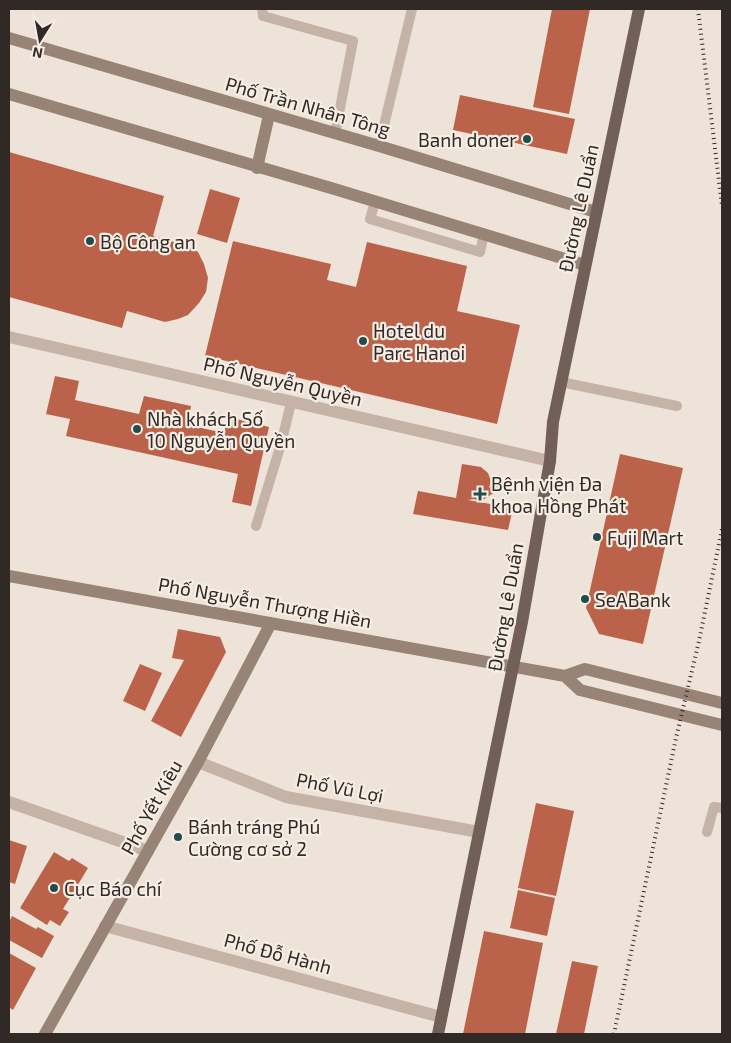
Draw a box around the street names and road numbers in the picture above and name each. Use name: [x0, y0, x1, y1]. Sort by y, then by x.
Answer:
street label: Phố Trần Nhân Tông: [223, 71, 393, 141]
street label: Đường Lê Duẩn: [553, 142, 603, 274]
street label: Phố Nguyễn Quyền: [201, 352, 365, 410]
street label: Đường Lê Duẩn: [482, 541, 528, 673]
street label: Phố Nguyễn Thượng Hiền: [157, 572, 373, 632]
street label: Phố Yết Kiêu: [115, 756, 187, 858]
street label: Phố Vũ Lợi: [294, 767, 386, 807]
street label: Phố Đỗ Hành: [222, 928, 334, 978]

